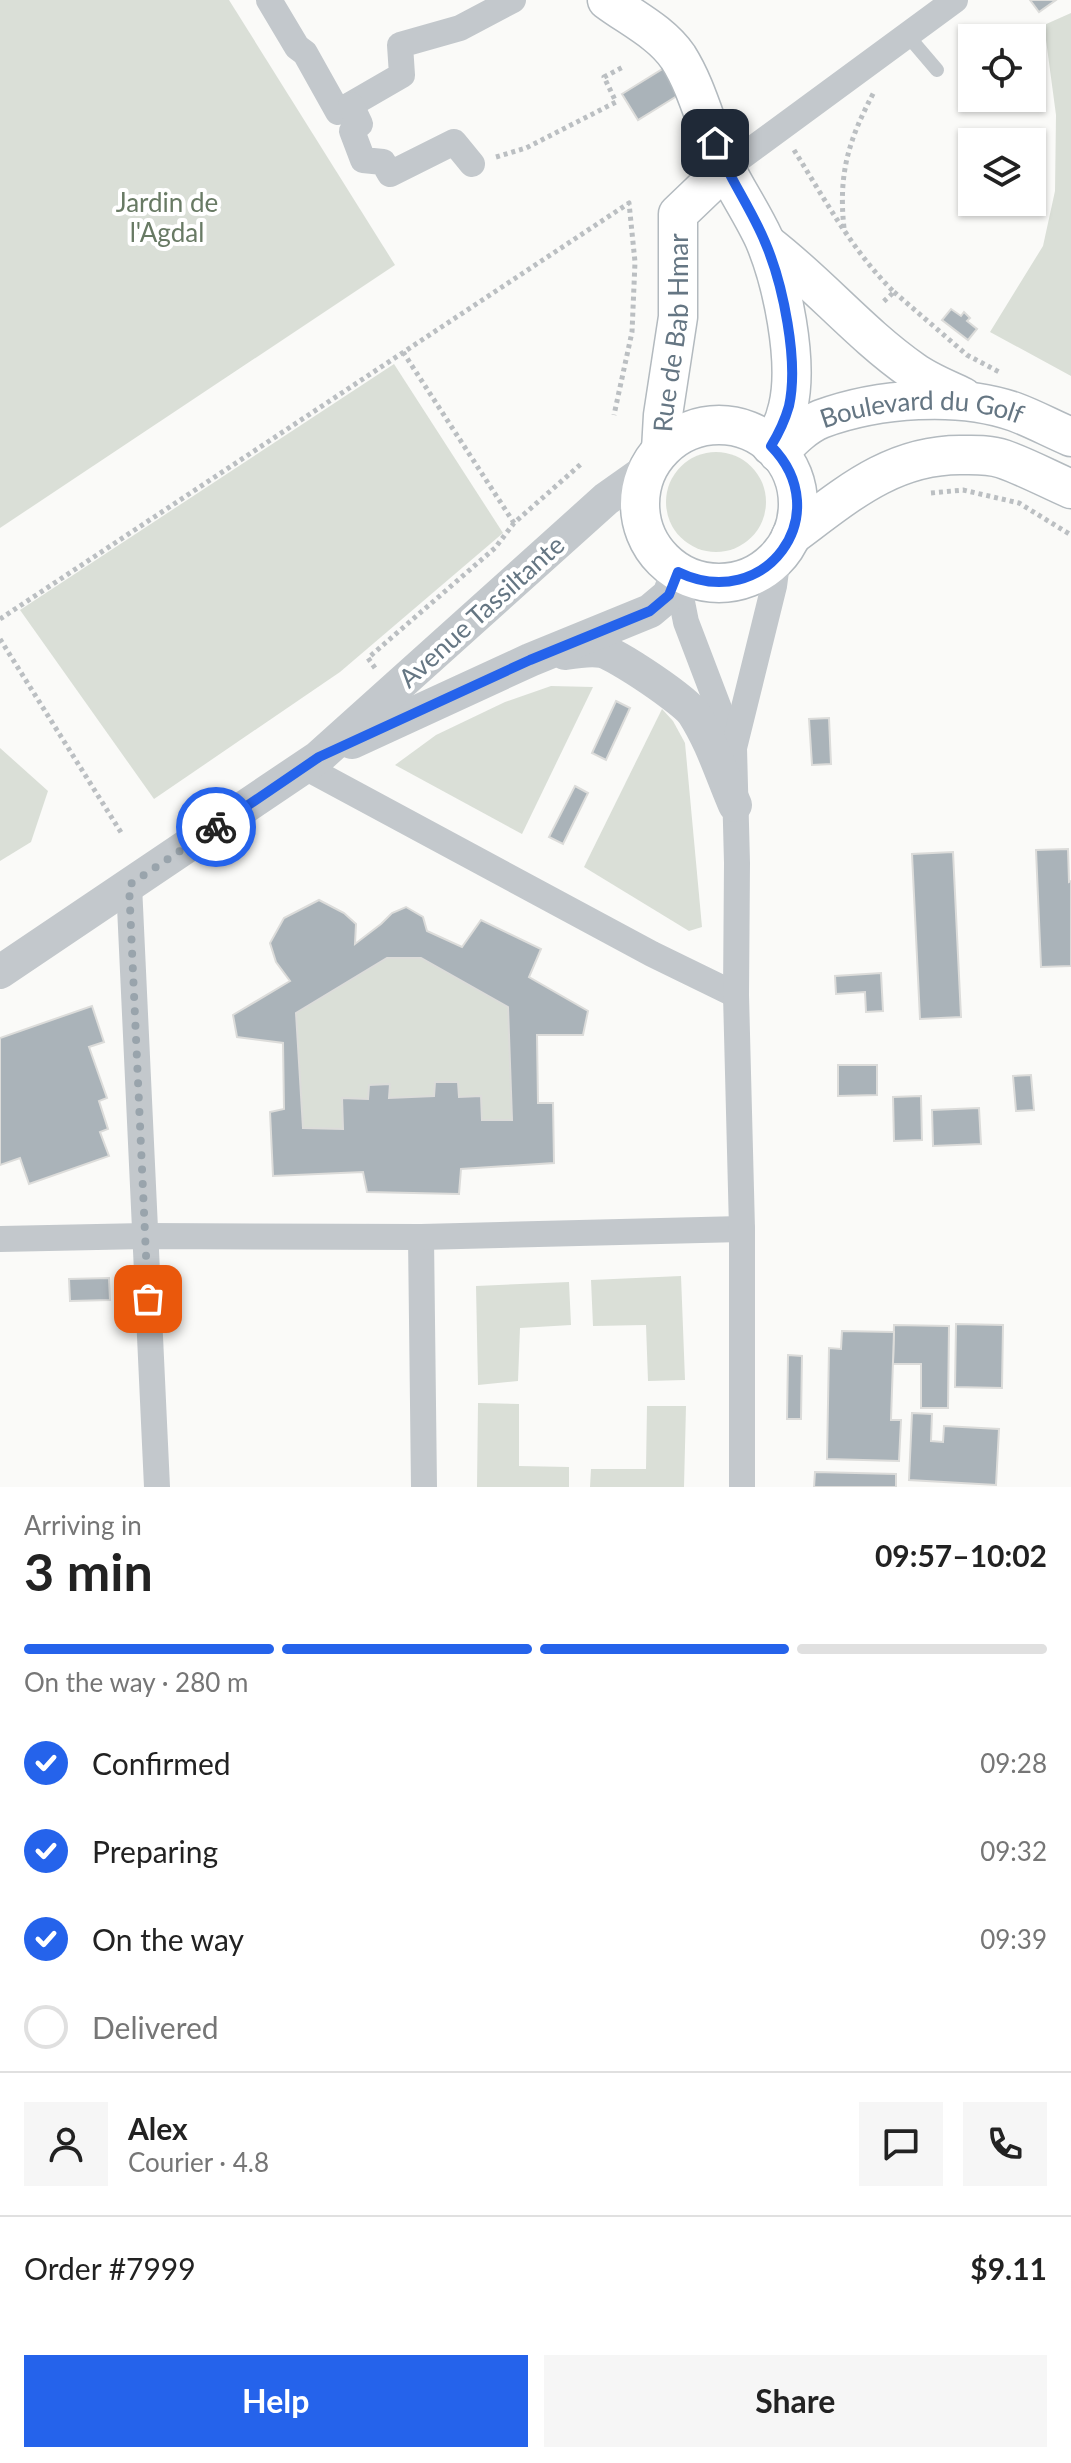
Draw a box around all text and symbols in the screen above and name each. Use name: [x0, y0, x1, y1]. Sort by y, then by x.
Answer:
map controls: [958, 24, 1046, 216]
button: locate: [958, 24, 1046, 112]
pin: [681, 109, 749, 177]
icon: home: [693, 121, 737, 165]
button: layers: [958, 128, 1046, 216]
park label: Jardin de l'Agdal: [116, 186, 218, 248]
street label: Rue de Bab Hmar: [646, 233, 694, 433]
street label: Boulevard du Golf: [815, 384, 1029, 434]
street label: Avenue Tassiltante: [392, 528, 570, 694]
courier: [176, 787, 256, 867]
icon: bike: [194, 805, 238, 849]
pin: [114, 1265, 182, 1333]
icon: bag: [126, 1277, 170, 1321]
text: Arriving in: [24, 1509, 142, 1541]
text: 09:57–10:02: [875, 1537, 1047, 1573]
text: 3 min: [24, 1540, 153, 1602]
text: On the way · 280 m: [24, 1666, 248, 1698]
icon: check: [24, 1741, 68, 1785]
text: Confirmed: [92, 1745, 231, 1781]
text: 09:28: [980, 1747, 1047, 1779]
icon: check: [24, 1829, 68, 1873]
text: Preparing: [92, 1833, 218, 1869]
text: 09:32: [980, 1835, 1047, 1867]
icon: check: [24, 1917, 68, 1961]
text: On the way: [92, 1921, 244, 1957]
text: 09:39: [980, 1923, 1047, 1955]
text: Delivered: [92, 2009, 219, 2045]
button: person: [24, 2102, 108, 2186]
button: chat: [859, 2102, 943, 2186]
button: phone: [963, 2102, 1047, 2186]
text: Alex: [128, 2110, 188, 2146]
text: Courier · 4.8: [128, 2146, 269, 2178]
text: Order #7999: [24, 2250, 196, 2286]
text: $9.11: [970, 2250, 1047, 2286]
button: Help: [24, 2355, 528, 2447]
button: Share: [544, 2355, 1047, 2447]

